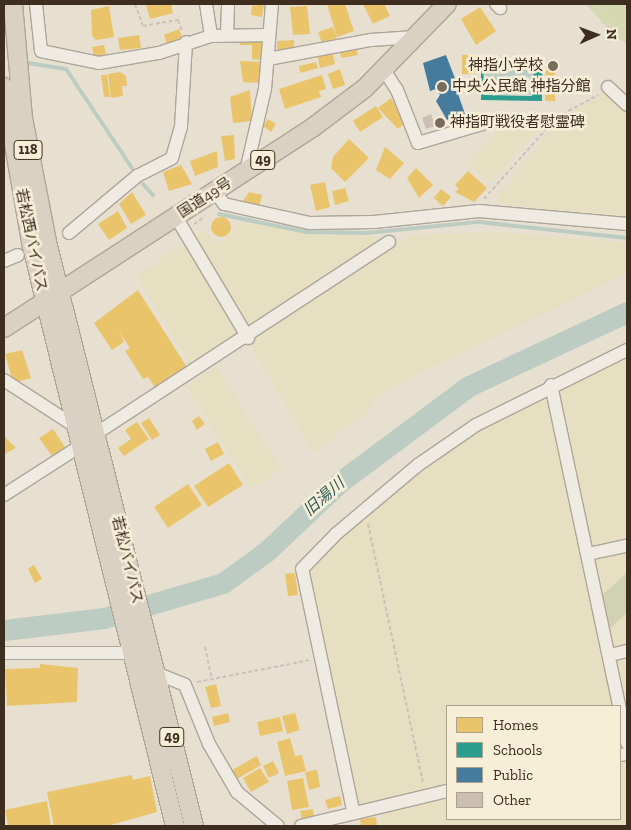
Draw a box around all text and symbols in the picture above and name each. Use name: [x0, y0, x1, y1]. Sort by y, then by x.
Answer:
north arrow: [571, 10, 621, 60]
text: N: [603, 29, 620, 40]
place label: 神指小学校: [468, 57, 543, 75]
marker: 神指小学校: [547, 60, 559, 72]
place label: 中央公民館 神指分館: [452, 78, 590, 96]
marker: 中央公民館 神指分館: [436, 81, 448, 93]
place label: 神指町戦役者慰霊碑: [450, 114, 585, 132]
marker: 神指町戦役者慰霊碑: [434, 117, 446, 129]
road number: 118: [13, 138, 43, 162]
road number: 49: [249, 148, 277, 172]
street label: 国道49号: [174, 174, 236, 222]
street label: 若松西バイパス: [11, 187, 51, 293]
water label: 旧湯川: [300, 474, 348, 520]
street label: 若松バイパス: [107, 514, 147, 606]
legend: [446, 705, 621, 820]
text: Homes: [493, 716, 538, 734]
road number: 49: [158, 726, 186, 749]
text: Schools: [493, 741, 542, 759]
text: Public: [493, 766, 533, 784]
text: Other: [493, 791, 531, 809]

